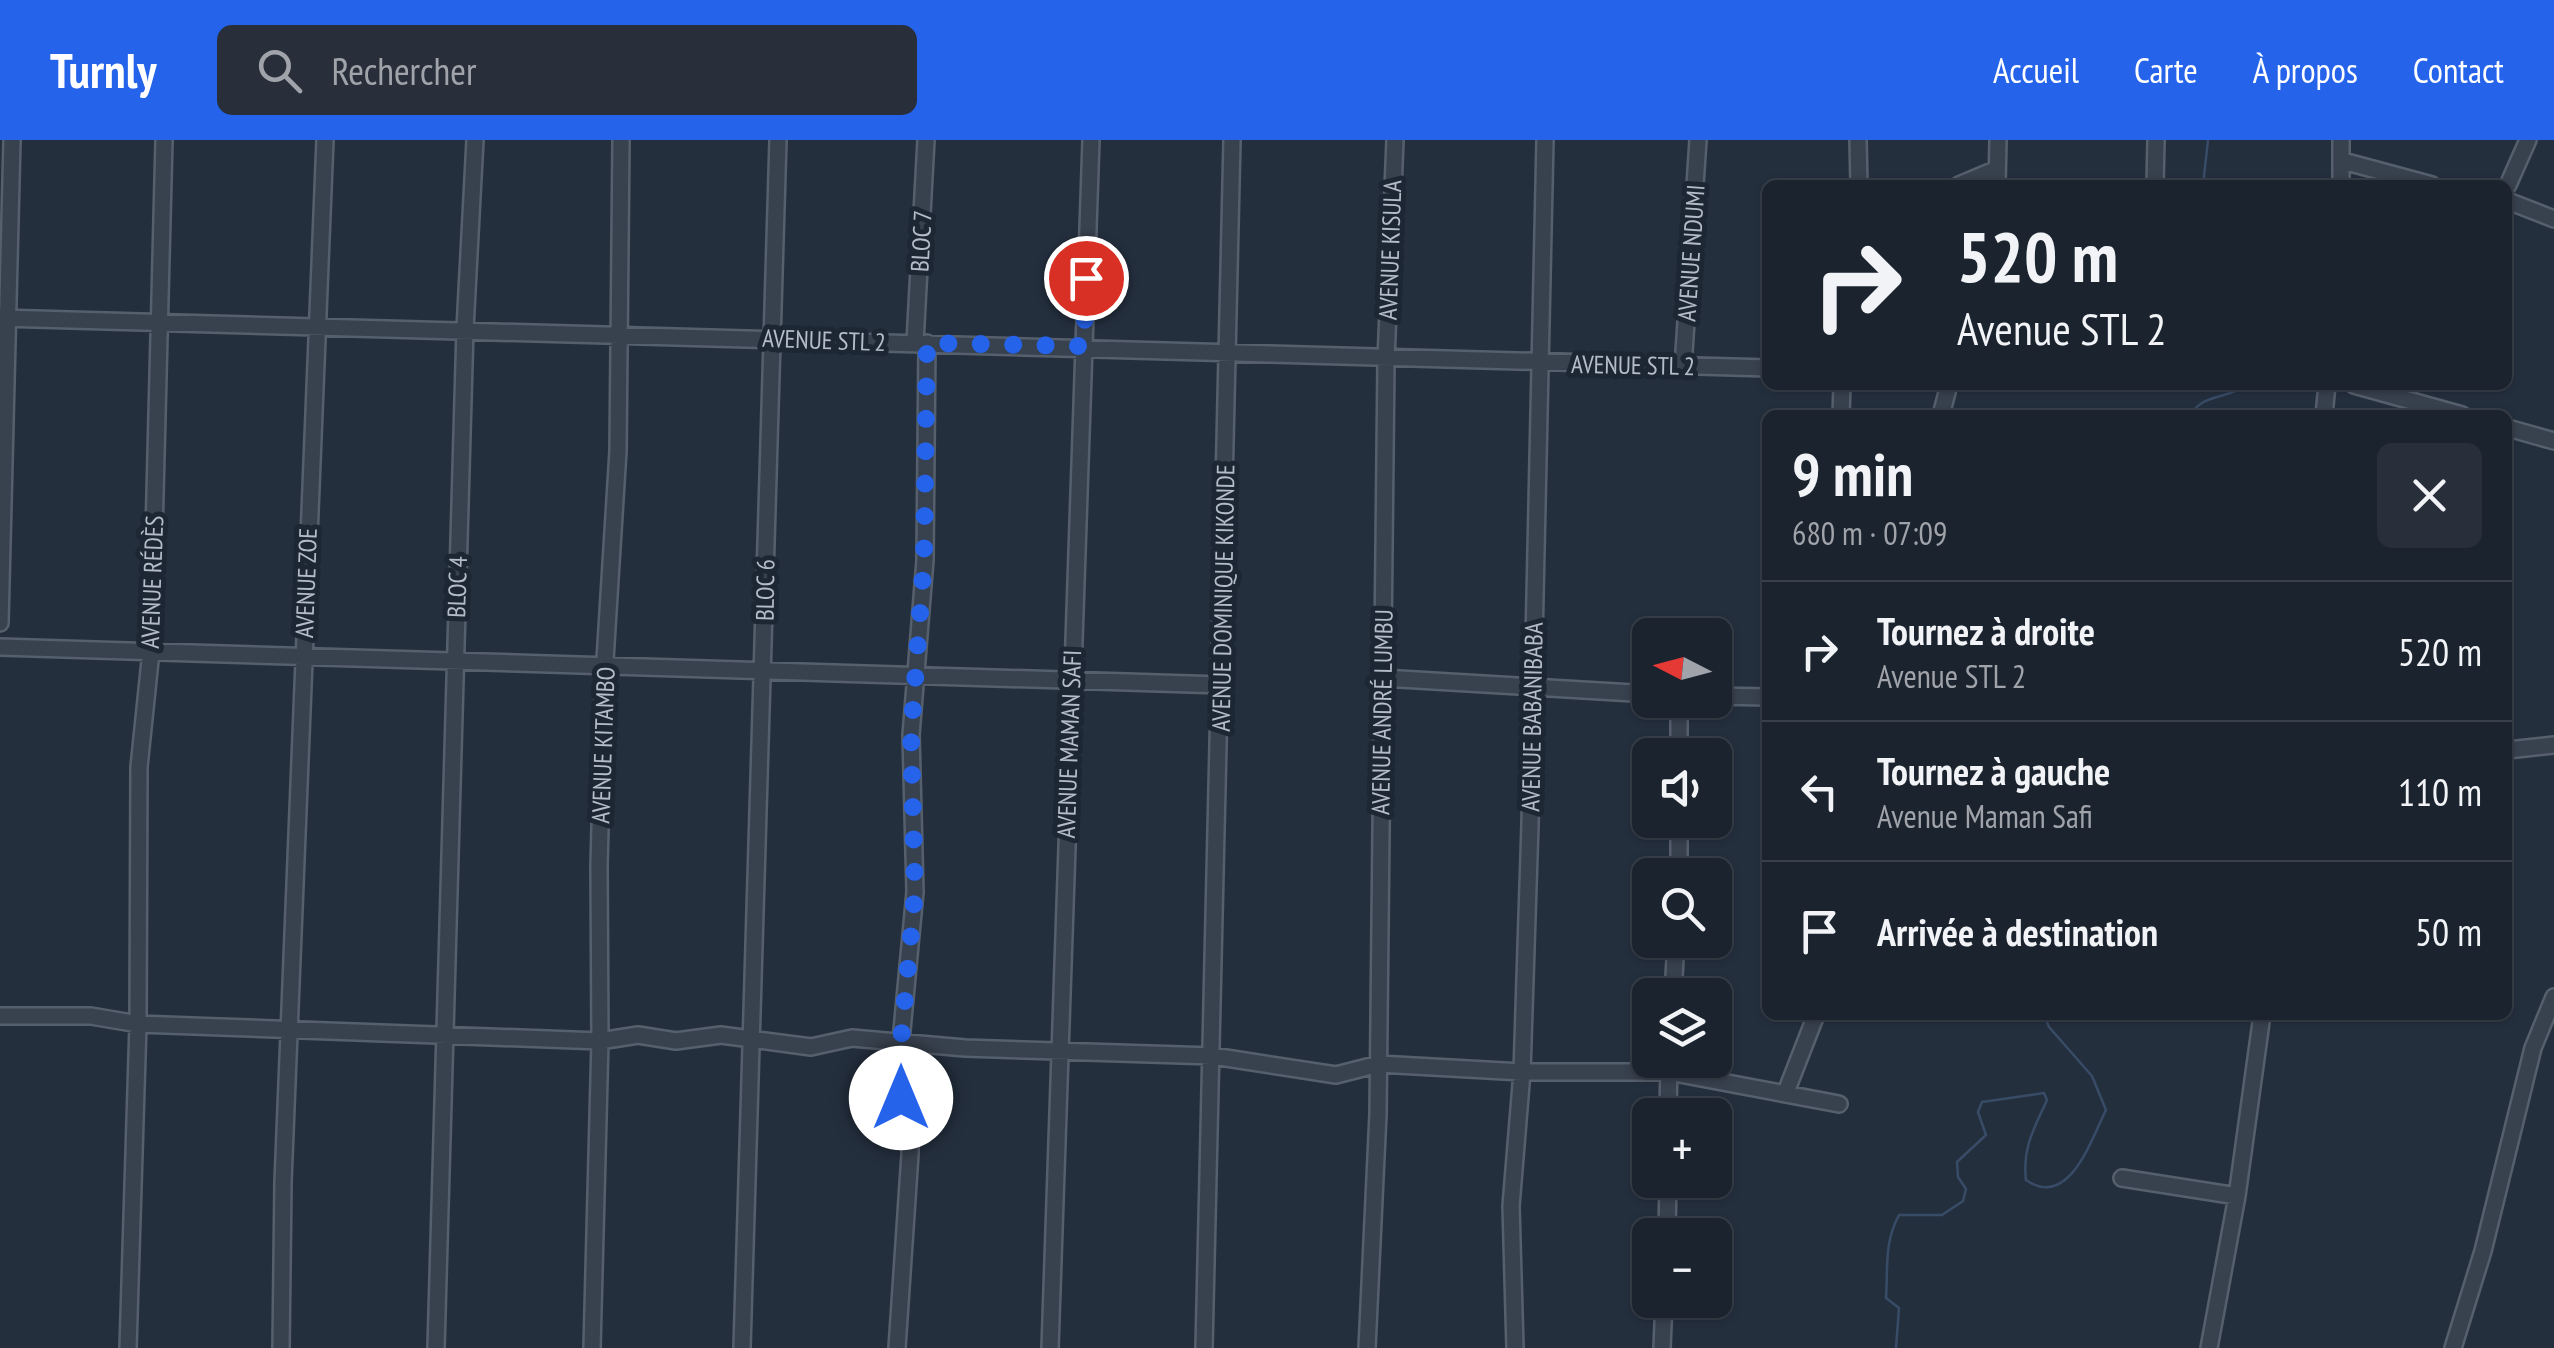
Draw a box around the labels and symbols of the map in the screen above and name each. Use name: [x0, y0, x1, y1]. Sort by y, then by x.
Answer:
street label: AVENUE KISULA: [1372, 179, 1408, 320]
street label: AVENUE NDUMI: [1670, 184, 1712, 322]
street label: BLOC 7: [903, 209, 939, 273]
pin: [1044, 236, 1129, 321]
street label: AVENUE STL 2: [762, 322, 886, 358]
street label: AVENUE STL 2: [1571, 348, 1695, 382]
street label: AVENUE DOMINIQUE KIKONDE: [1205, 464, 1241, 732]
street label: AVENUE RÉDÈS: [134, 515, 170, 649]
street label: AVENUE ZOE: [288, 527, 324, 639]
street label: BLOC 4: [440, 556, 474, 618]
street label: BLOC 6: [748, 559, 782, 621]
street label: AVENUE ANDRÉ LUMBU: [1364, 609, 1400, 815]
north arrow: [1632, 618, 1732, 718]
street label: AVENUE BABANIBABA: [1514, 622, 1550, 812]
street label: AVENUE MAMAN SAFI: [1050, 649, 1088, 839]
street label: AVENUE KITAMBO: [584, 666, 622, 824]
position arrow: [849, 1046, 953, 1150]

